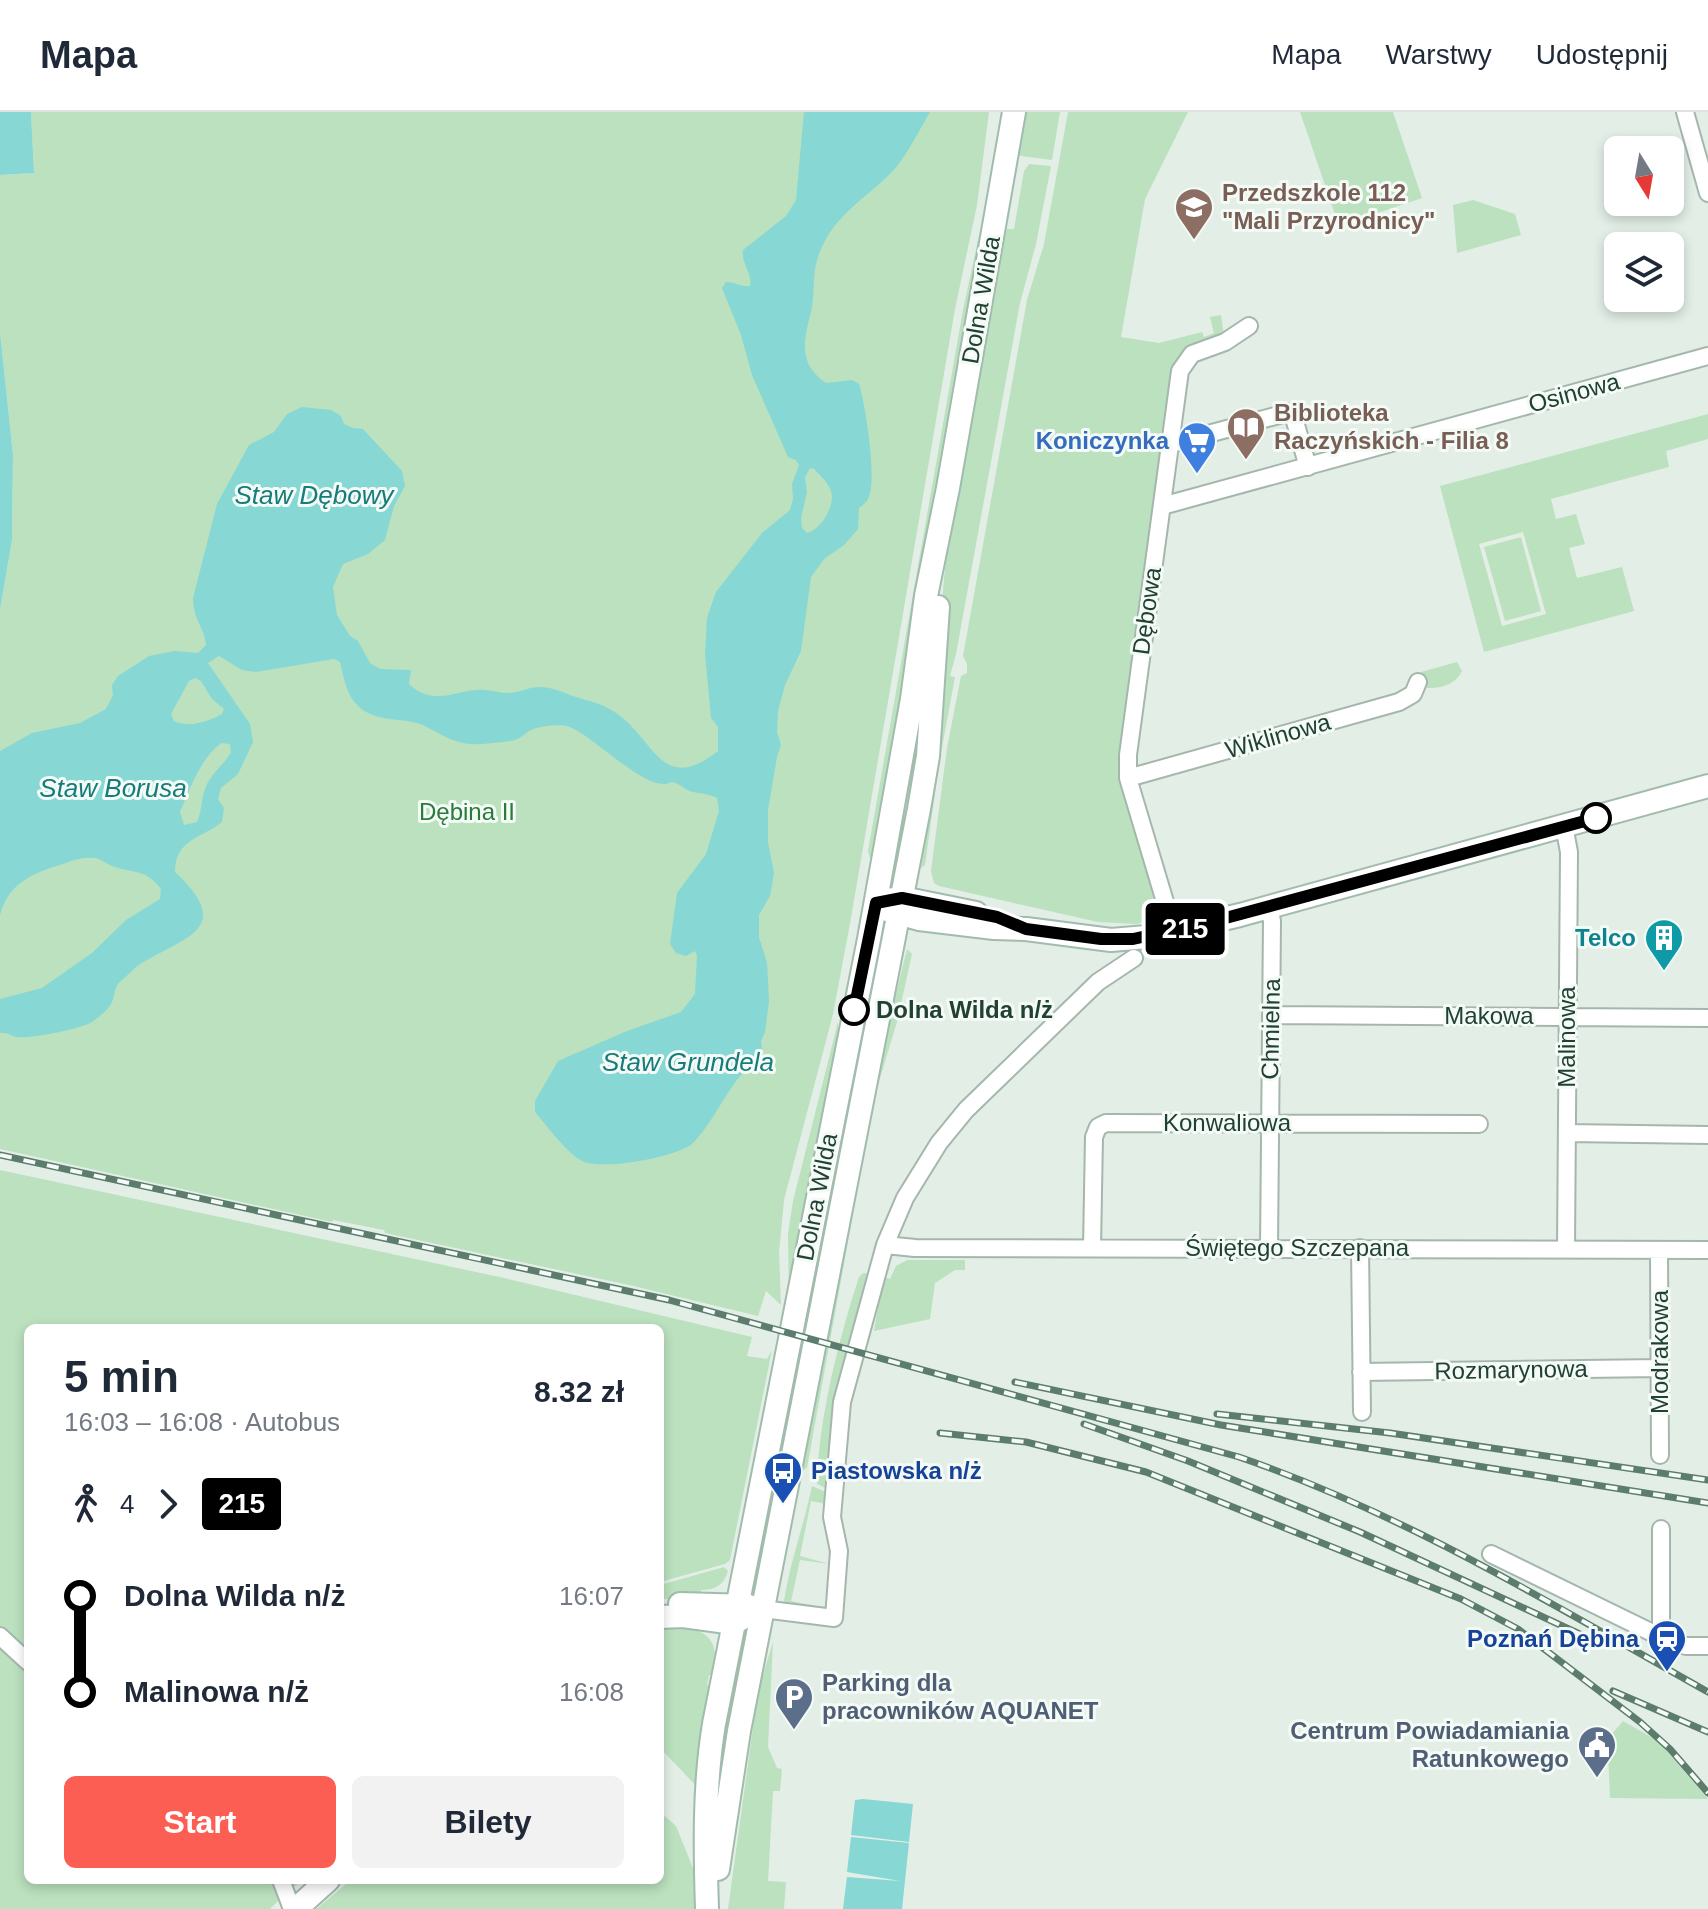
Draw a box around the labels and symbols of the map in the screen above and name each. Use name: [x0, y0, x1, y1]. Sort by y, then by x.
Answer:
north arrow: [1604, 136, 1684, 216]
place label: Przedszkole 112 "Mali Przyrodnicy": [1222, 179, 1435, 234]
school or university icon: Przedszkole 112 "Mali Przyrodnicy": [1173, 186, 1215, 241]
street label: Dolna Wilda: [956, 233, 1005, 366]
street label: Osinowa: [1525, 367, 1623, 418]
place label: Biblioteka Raczyńskich - Filia 8: [1274, 399, 1509, 454]
library icon: Biblioteka Raczyńskich - Filia 8: [1225, 406, 1267, 461]
supermarket icon: Koniczynka: [1176, 420, 1218, 475]
place label: Koniczynka: [1036, 427, 1170, 454]
water label: Staw Dębowy: [235, 480, 395, 510]
street label: Dębowa: [1127, 565, 1166, 656]
street label: Wiklinowa: [1222, 707, 1334, 763]
water label: Staw Borusa: [39, 773, 187, 803]
park label: Dębina II: [419, 798, 515, 825]
unlabelled marker: [1581, 803, 1611, 833]
line badge: 215: [1139, 903, 1231, 955]
building icon: Telco: [1643, 917, 1685, 972]
place label: Telco: [1575, 924, 1636, 951]
street label: Chmielna: [1256, 977, 1285, 1080]
street label: Malinowa: [1553, 986, 1580, 1088]
marker: Dolna Wilda n/ż: [839, 995, 869, 1025]
place label: Dolna Wilda n/ż: [876, 996, 1053, 1023]
street label: Makowa: [1444, 1002, 1534, 1029]
water label: Staw Grundela: [602, 1047, 774, 1077]
street label: Konwaliowa: [1163, 1109, 1292, 1136]
street label: Dolna Wilda: [791, 1130, 842, 1263]
street label: Świętego Szczepana: [1185, 1234, 1410, 1261]
street label: Modrakowa: [1646, 1289, 1673, 1414]
street label: Rozmarynowa: [1434, 1355, 1589, 1384]
bus stop icon: Piastowska n/ż: [762, 1450, 804, 1505]
place label: Piastowska n/ż: [811, 1457, 982, 1484]
station icon: Poznań Dębina: [1646, 1618, 1688, 1673]
place label: Poznań Dębina: [1467, 1625, 1640, 1652]
place label: Parking dla pracowników AQUANET: [822, 1669, 1099, 1724]
parking icon: Parking dla pracowników AQUANET: [773, 1676, 815, 1731]
place label: Centrum Powiadamiania Ratunkowego: [1290, 1717, 1570, 1772]
public building icon: Centrum Powiadamiania Ratunkowego: [1576, 1724, 1618, 1779]

